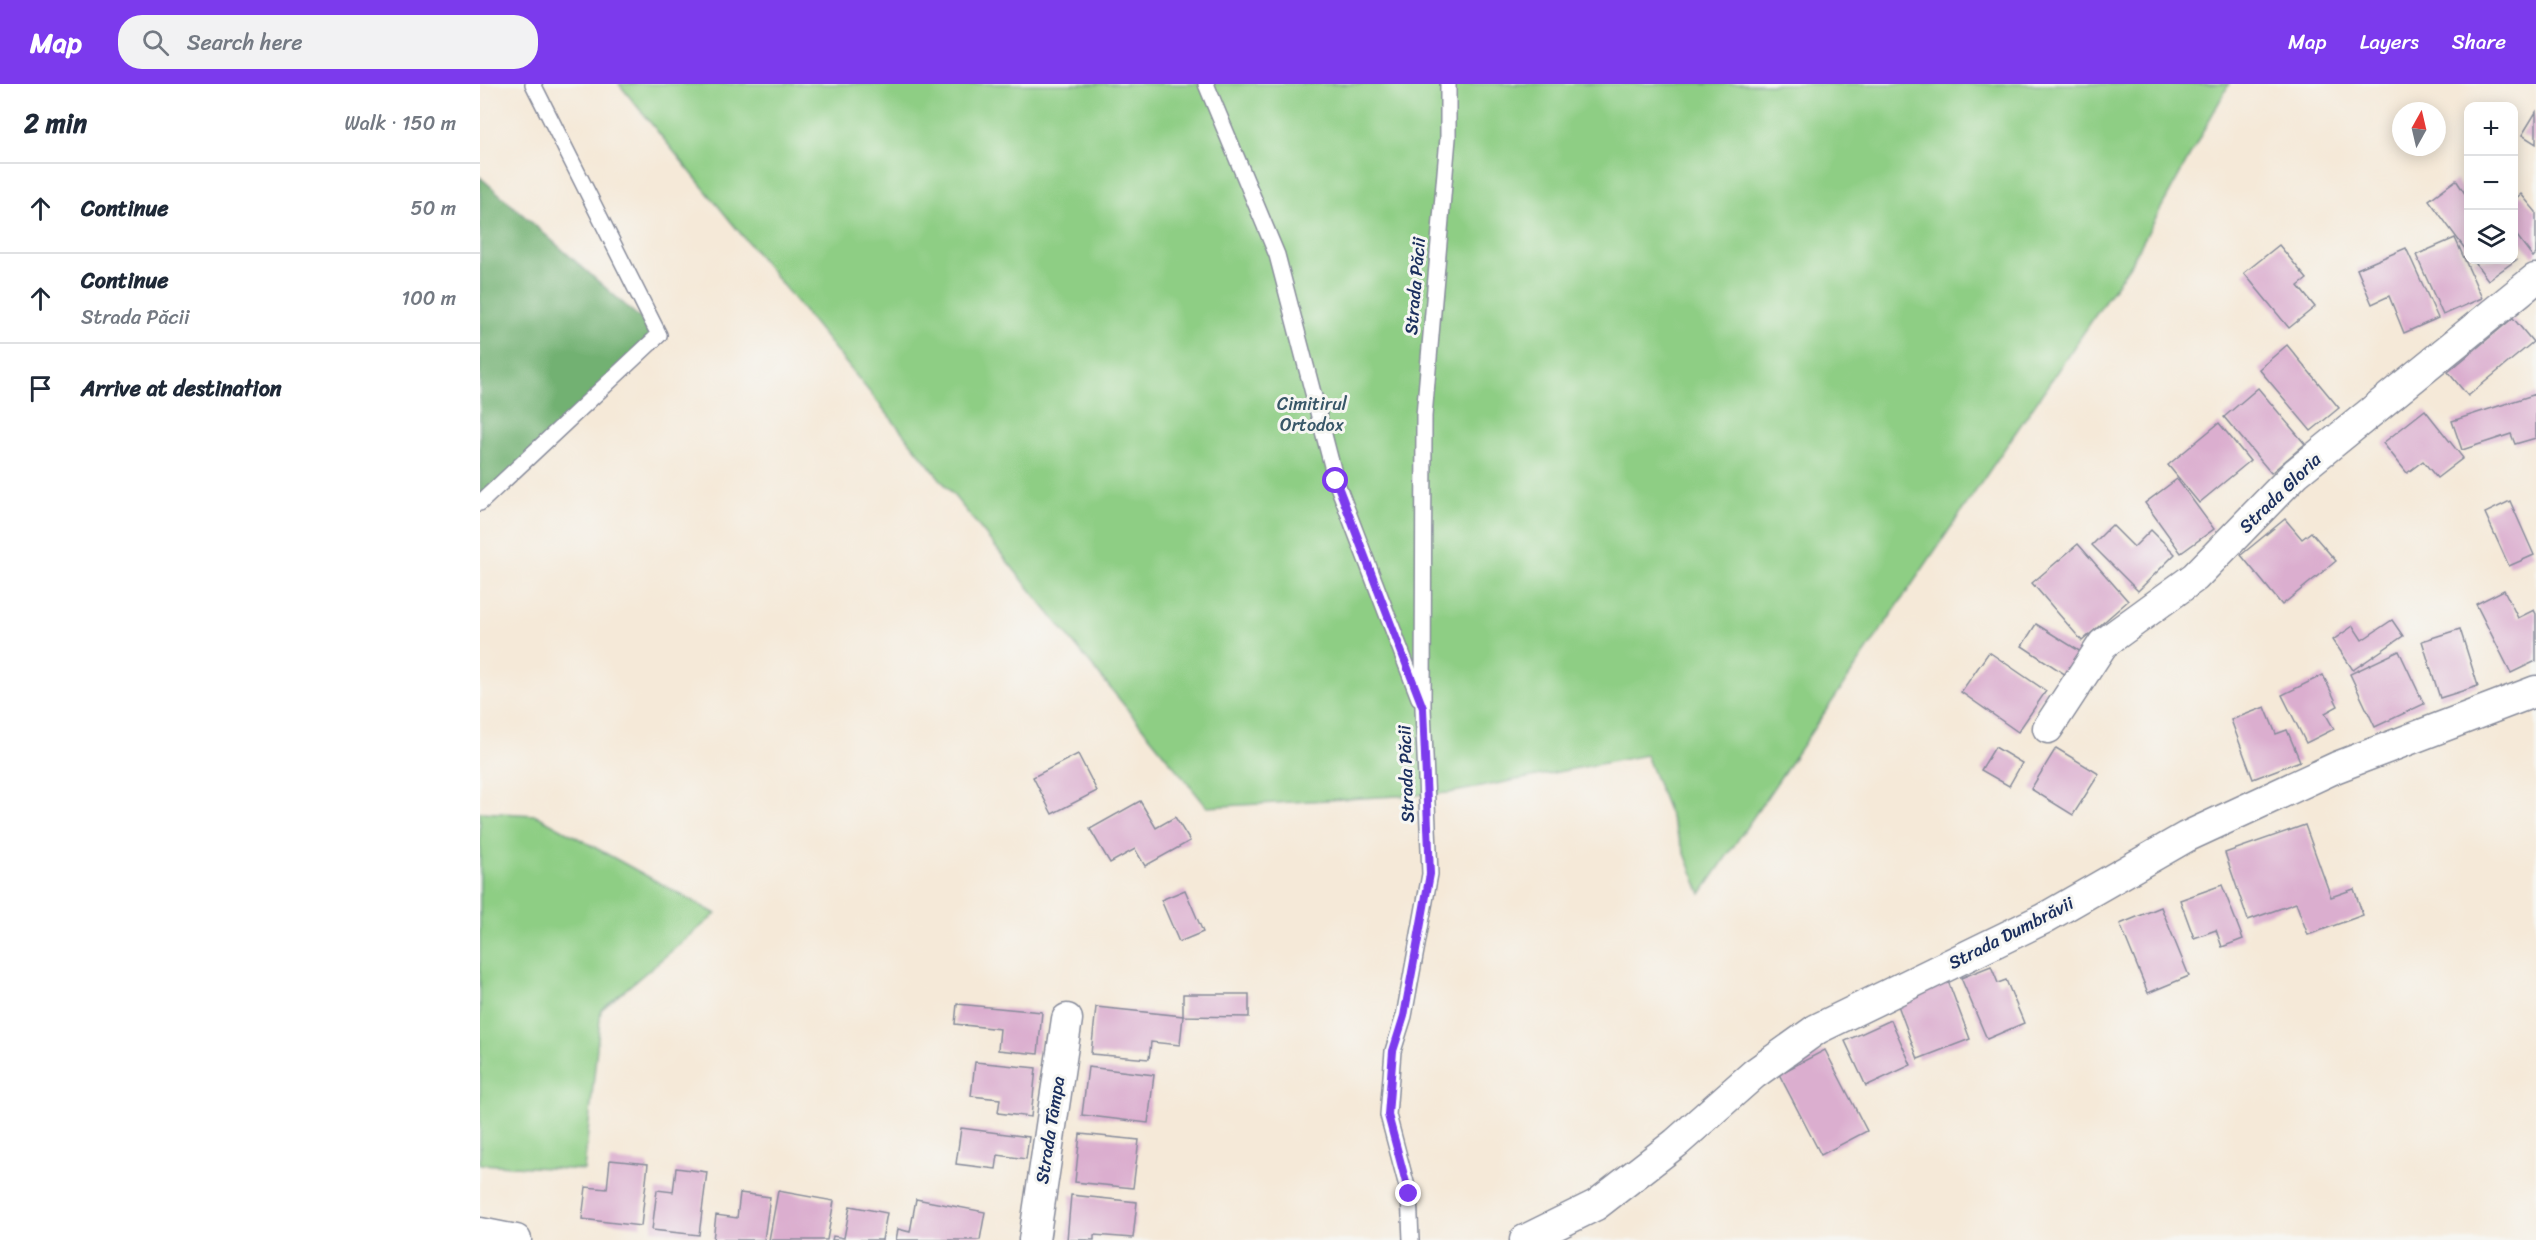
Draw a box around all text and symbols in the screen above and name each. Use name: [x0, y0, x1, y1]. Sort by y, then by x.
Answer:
search box: [118, 15, 538, 69]
text: Map: [30, 18, 82, 67]
text: Search here: [187, 23, 303, 62]
text: Map: [2288, 23, 2327, 61]
text: Layers: [2360, 23, 2419, 61]
text: Share: [2452, 23, 2506, 61]
icon: search: [139, 26, 172, 59]
text: 2 min: [24, 100, 87, 146]
north arrow: [2392, 102, 2446, 156]
map controls: [2464, 102, 2518, 264]
button: +: [2464, 102, 2518, 156]
text: Walk · 150 m: [344, 106, 456, 141]
button: −: [2464, 156, 2518, 210]
text: Continue: [81, 189, 169, 228]
text: 50 m: [411, 191, 456, 226]
icon: ahead: [24, 192, 57, 225]
button: layers: [2464, 210, 2518, 264]
street label: Strada Păcii: [1395, 235, 1435, 336]
text: Continue: [81, 261, 169, 300]
text: 100 m: [402, 281, 456, 316]
icon: ahead: [24, 282, 57, 315]
text: Strada Păcii: [81, 300, 190, 335]
text: Arrive at destination: [81, 369, 282, 408]
icon: arrive: [24, 372, 57, 405]
park label: Cimitirul Ortodox: [1277, 388, 1348, 441]
street label: Strada Gloria: [2231, 444, 2330, 541]
route start: [1322, 467, 1348, 493]
street label: Strada Păcii: [1388, 724, 1424, 823]
street label: Strada Dumbrăvii: [1943, 887, 2080, 978]
street label: Strada Tâmpa: [1026, 1074, 1074, 1186]
route end: [1395, 1180, 1421, 1206]

